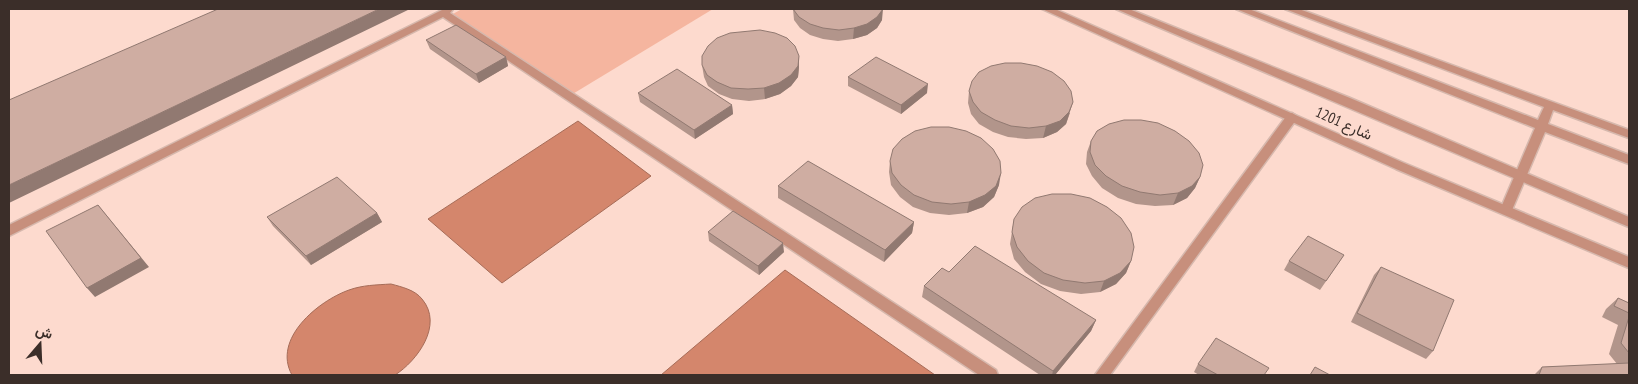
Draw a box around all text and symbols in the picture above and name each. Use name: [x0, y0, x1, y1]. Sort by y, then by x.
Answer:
street label: شارع 1201: [1312, 102, 1376, 146]
north arrow: [15, 319, 65, 369]
text: ش: [33, 320, 55, 343]

